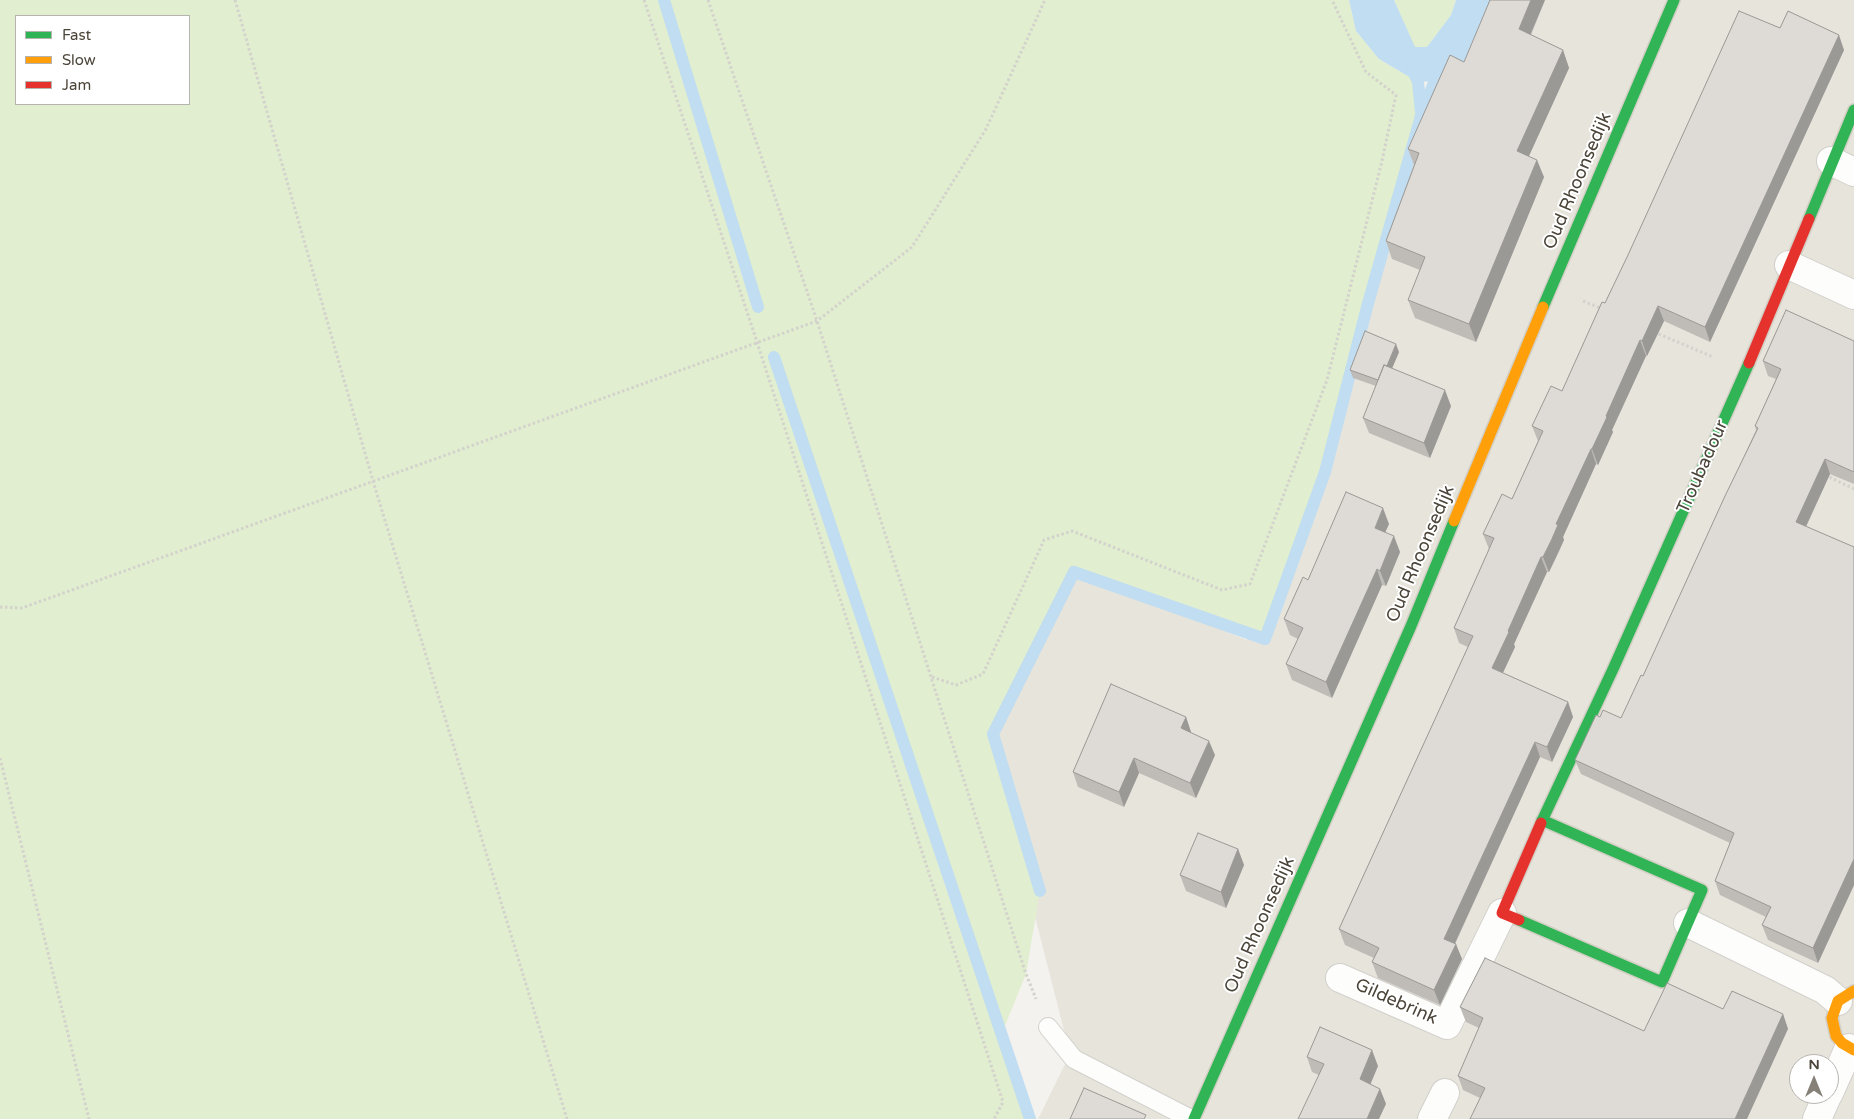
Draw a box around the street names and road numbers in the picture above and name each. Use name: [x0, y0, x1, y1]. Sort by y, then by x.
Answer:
street label: Oud Rhoonsedijk: [1539, 109, 1617, 253]
street label: Troubadour: [1673, 417, 1733, 517]
street label: Oud Rhoonsedijk: [1382, 482, 1460, 626]
street label: Oud Rhoonsedijk: [1220, 853, 1300, 997]
street label: Gildebrink: [1352, 974, 1440, 1030]

